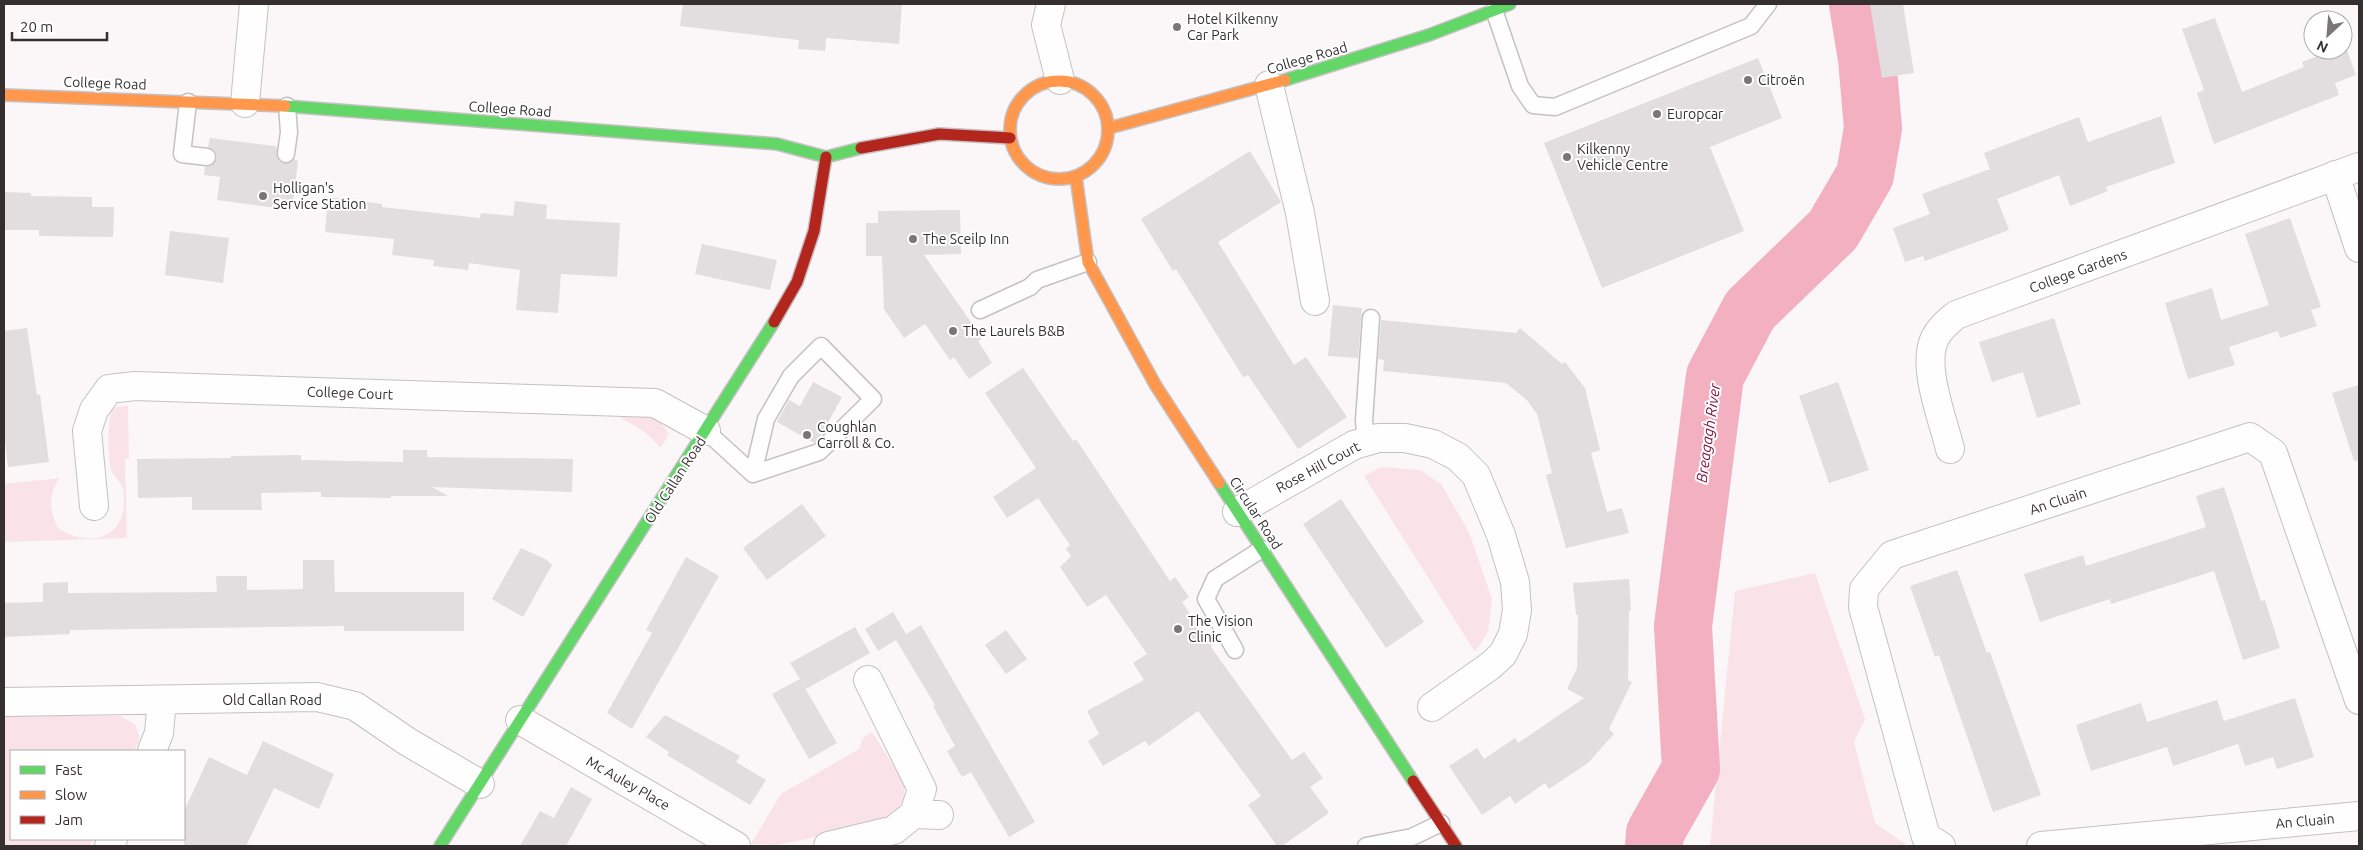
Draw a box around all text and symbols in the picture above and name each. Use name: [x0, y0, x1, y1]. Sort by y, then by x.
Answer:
scale bar: [12, 10, 108, 42]
north arrow: [2303, 10, 2353, 60]
place label: Hotel Kilkenny Car Park: [1187, 11, 1278, 43]
text: 20 m: [20, 18, 53, 35]
marker: Hotel Kilkenny Car Park: [1171, 21, 1183, 33]
text: N: [2314, 37, 2331, 56]
street label: College Road: [1265, 39, 1349, 77]
place label: Citroën: [1758, 72, 1805, 88]
street label: College Road: [63, 74, 147, 92]
marker: Citroën: [1742, 74, 1754, 86]
street label: College Road: [468, 98, 552, 120]
place label: Europcar: [1667, 106, 1724, 122]
marker: Europcar: [1651, 108, 1663, 120]
place label: Kilkenny Vehicle Centre: [1577, 141, 1668, 173]
marker: Kilkenny Vehicle Centre: [1561, 151, 1573, 163]
place label: Holligan's Service Station: [273, 180, 366, 212]
marker: Holligan's Service Station: [257, 190, 269, 202]
place label: The Sceilp Inn: [923, 231, 1009, 247]
marker: The Sceilp Inn: [907, 233, 919, 245]
street label: College Gardens: [2027, 246, 2129, 296]
place label: The Laurels B&B: [963, 323, 1065, 339]
marker: The Laurels B&B: [947, 325, 959, 337]
water label: Breagagh River: [1693, 381, 1724, 484]
street label: College Court: [307, 383, 394, 403]
place label: Coughlan Carroll & Co.: [817, 419, 895, 451]
marker: Coughlan Carroll & Co.: [801, 429, 813, 441]
street label: Old Callan Road: [641, 434, 709, 526]
street label: Rose Hill Court: [1273, 438, 1363, 496]
street label: Circular Road: [1227, 474, 1285, 552]
street label: An Cluain: [2027, 484, 2089, 518]
place label: The Vision Clinic: [1188, 613, 1253, 645]
marker: The Vision Clinic: [1172, 623, 1184, 635]
street label: Old Callan Road: [222, 692, 322, 708]
legend: [10, 750, 185, 840]
street label: Mc Auley Place: [583, 753, 673, 813]
text: Fast: [55, 761, 83, 778]
text: Slow: [55, 786, 88, 803]
street label: An Cluain: [2275, 810, 2335, 832]
text: Jam: [55, 811, 83, 828]

